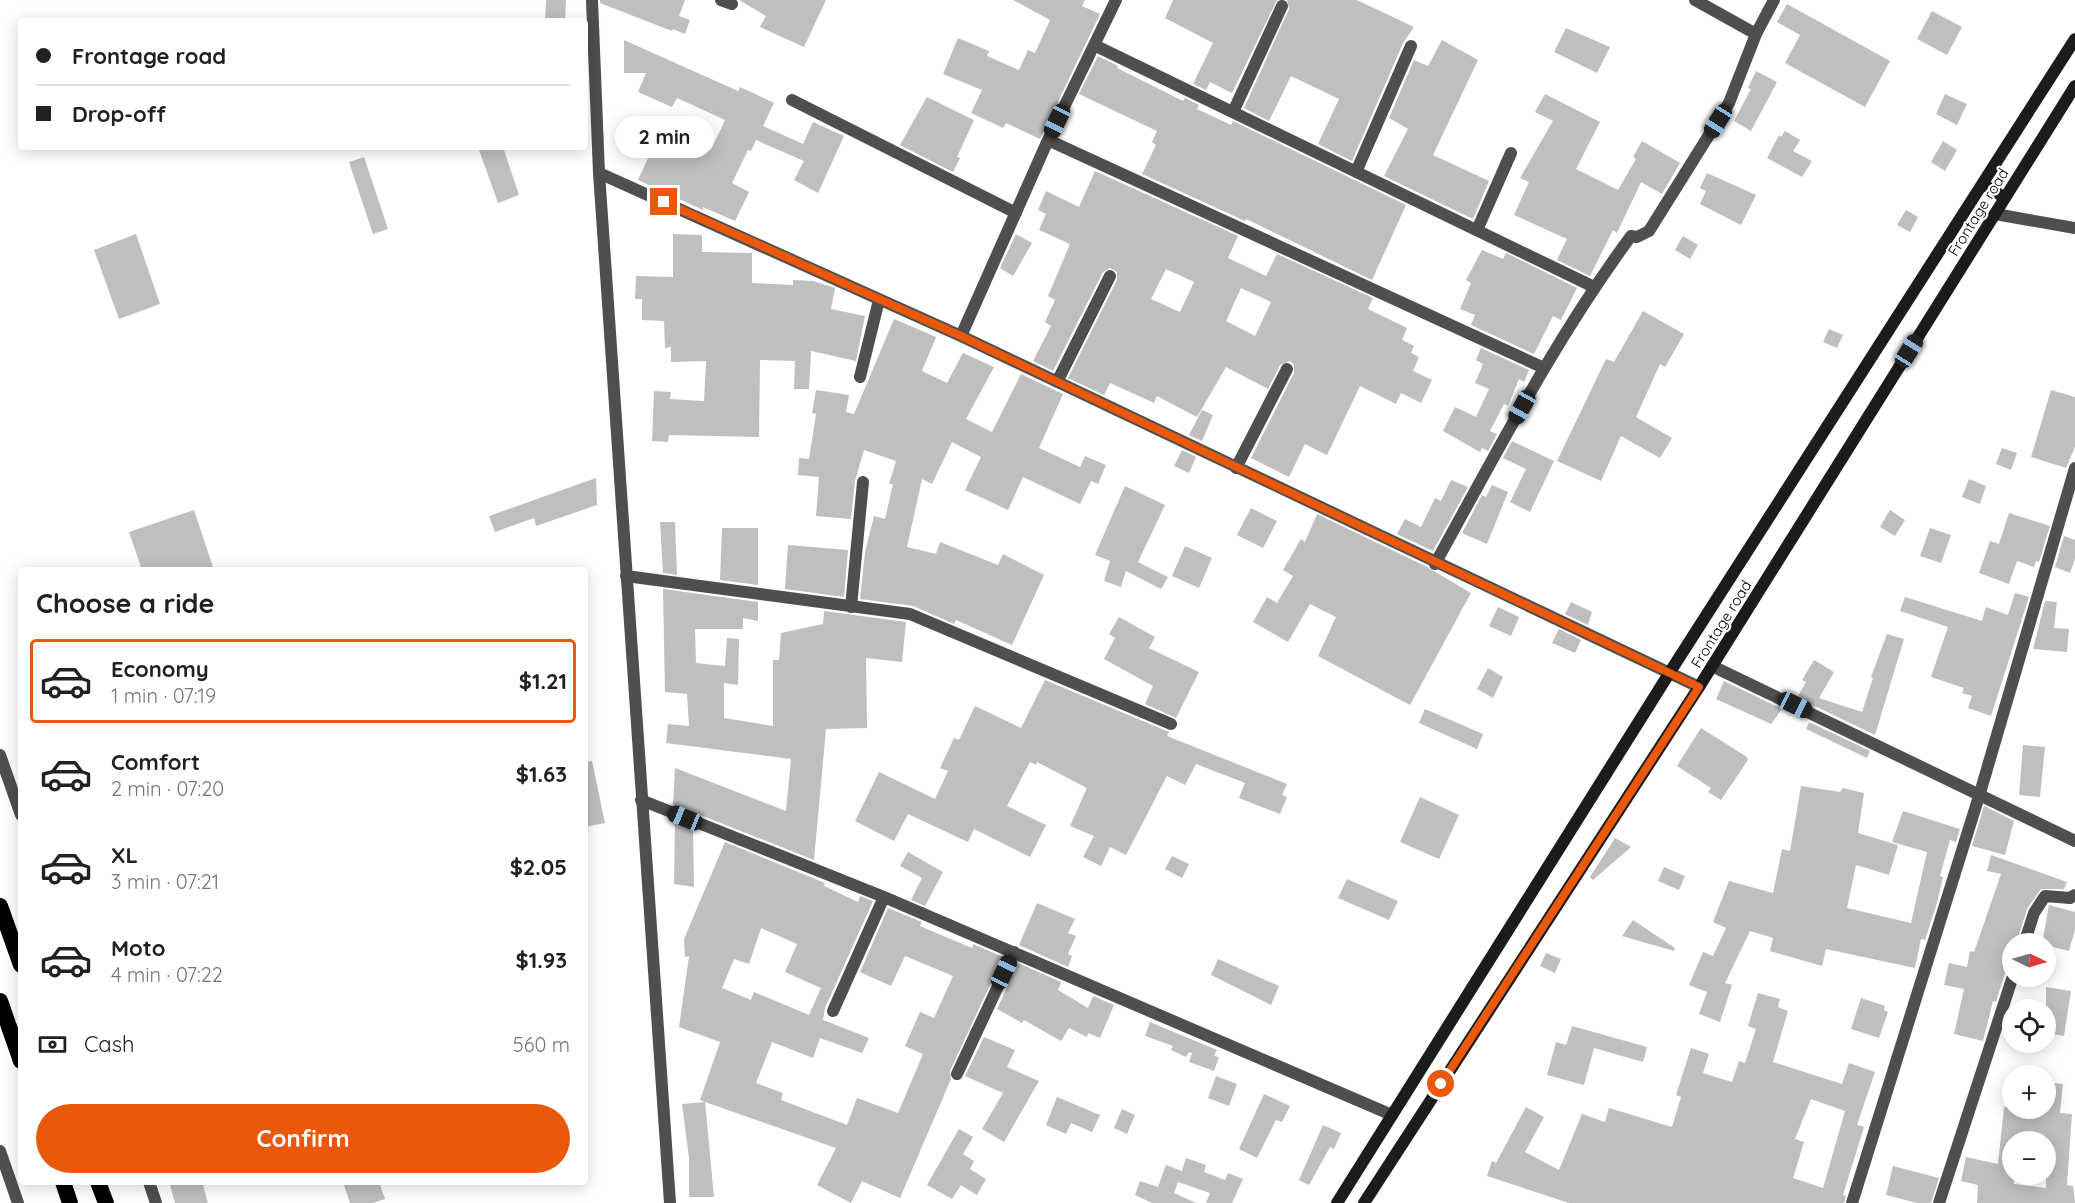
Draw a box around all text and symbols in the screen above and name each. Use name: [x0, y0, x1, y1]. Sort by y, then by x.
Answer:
text: Frontage road: [72, 42, 226, 70]
text: Drop-off: [72, 100, 166, 128]
car: [1041, 101, 1073, 141]
car: [1701, 101, 1735, 141]
callout: 2 min: [614, 115, 714, 157]
text: 2 min: [638, 124, 691, 149]
street label: Frontage road: [1943, 165, 2013, 259]
route end: [650, 188, 677, 215]
car: [1892, 331, 1926, 371]
car: [1505, 387, 1539, 427]
street label: Frontage road: [1686, 577, 1756, 671]
text: Choose a ride: [36, 586, 214, 620]
icon: car: [39, 654, 93, 708]
text: Economy: [111, 655, 209, 683]
text: $1.21: [519, 667, 567, 695]
text: 1 min · 07:19: [111, 683, 216, 708]
car: [1775, 689, 1815, 721]
icon: car: [39, 747, 93, 801]
text: Comfort: [111, 748, 200, 776]
text: $1.63: [516, 760, 567, 788]
text: 2 min · 07:20: [111, 776, 224, 801]
car: [665, 803, 705, 833]
icon: car: [39, 840, 93, 894]
text: XL: [111, 841, 138, 869]
text: $2.05: [510, 853, 567, 881]
text: 3 min · 07:21: [111, 869, 219, 894]
icon: car: [39, 933, 93, 987]
north arrow: [2002, 933, 2056, 987]
map controls: [2002, 933, 2056, 1185]
text: Moto: [111, 934, 165, 962]
text: $1.93: [516, 946, 567, 974]
car: [988, 952, 1020, 992]
text: 4 min · 07:22: [111, 962, 223, 987]
button: locate: [2002, 999, 2056, 1053]
icon: cash: [36, 1028, 69, 1061]
text: Cash: [84, 1030, 135, 1058]
text: 560 m: [513, 1032, 570, 1057]
button: +: [2002, 1065, 2056, 1119]
route start: [1427, 1070, 1454, 1097]
button: Confirm: [36, 1104, 570, 1173]
button: −: [2002, 1131, 2056, 1185]

